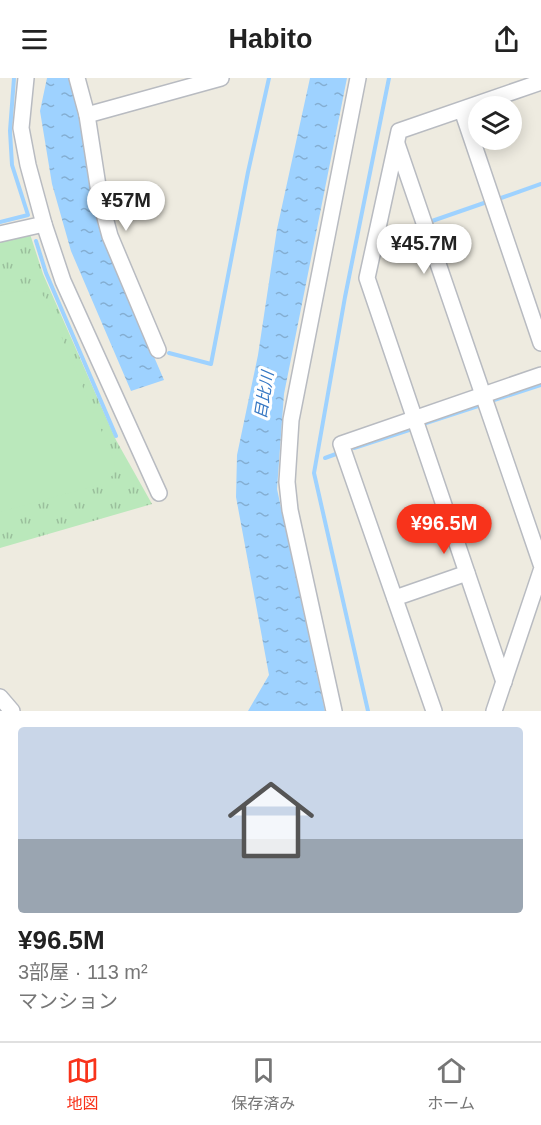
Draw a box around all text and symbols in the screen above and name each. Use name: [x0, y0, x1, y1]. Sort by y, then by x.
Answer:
icon: menu: [18, 23, 51, 56]
icon: share: [490, 23, 523, 56]
text: Habito: [229, 24, 313, 54]
map controls: [468, 96, 522, 150]
button: layers: [468, 96, 522, 150]
pin: ¥57M: [90, 181, 162, 232]
text: ¥57M: [101, 189, 151, 211]
pin: ¥45.7M: [375, 224, 473, 275]
text: ¥45.7M: [391, 232, 457, 254]
water label: 目比川: [252, 368, 276, 420]
pin: ¥96.5M: [395, 504, 493, 555]
text: ¥96.5M: [411, 512, 477, 534]
icon: home: [217, 766, 325, 874]
text: ¥96.5M: [18, 925, 105, 955]
text: 3部屋 · 113 m²: [18, 961, 148, 983]
text: マンション: [18, 990, 118, 1012]
tab: 地図: [66, 1054, 99, 1114]
tab: 保存済み: [231, 1054, 295, 1114]
tab: ホーム: [427, 1054, 475, 1114]

